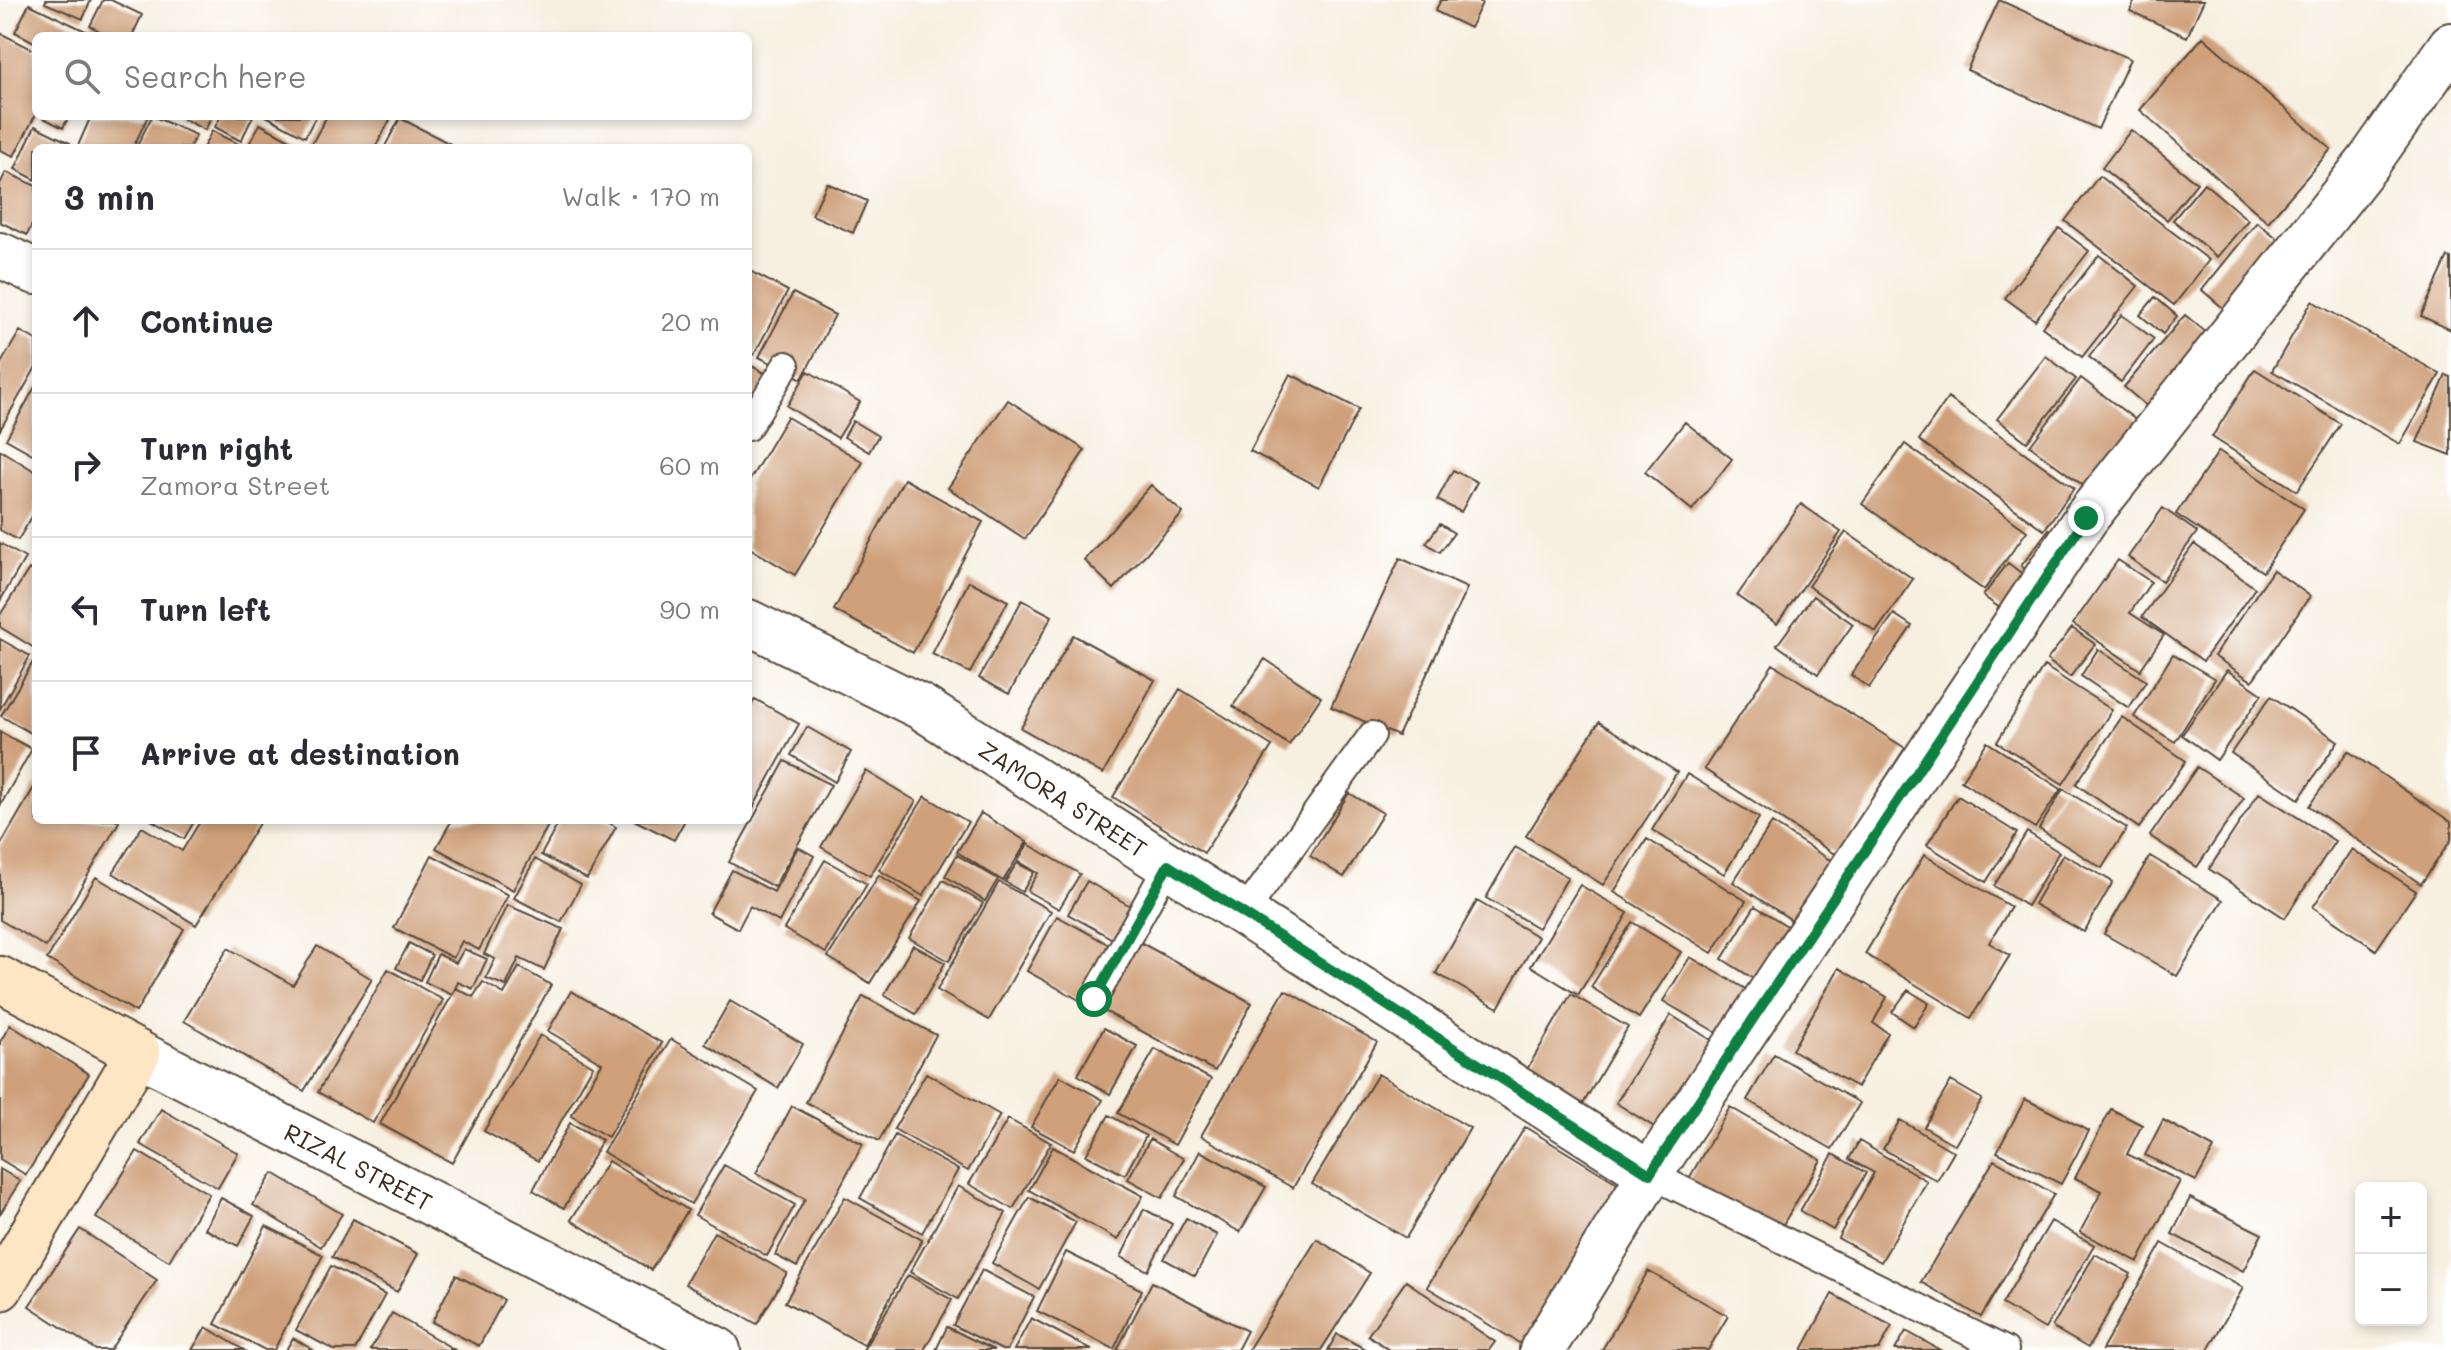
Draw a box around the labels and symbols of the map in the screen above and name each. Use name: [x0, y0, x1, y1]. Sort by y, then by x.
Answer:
route end: [2068, 500, 2104, 536]
street label: ZAMORA STREET: [974, 733, 1153, 864]
route start: [1076, 981, 1112, 1017]
street label: RIZAL STREET: [280, 1115, 438, 1217]

